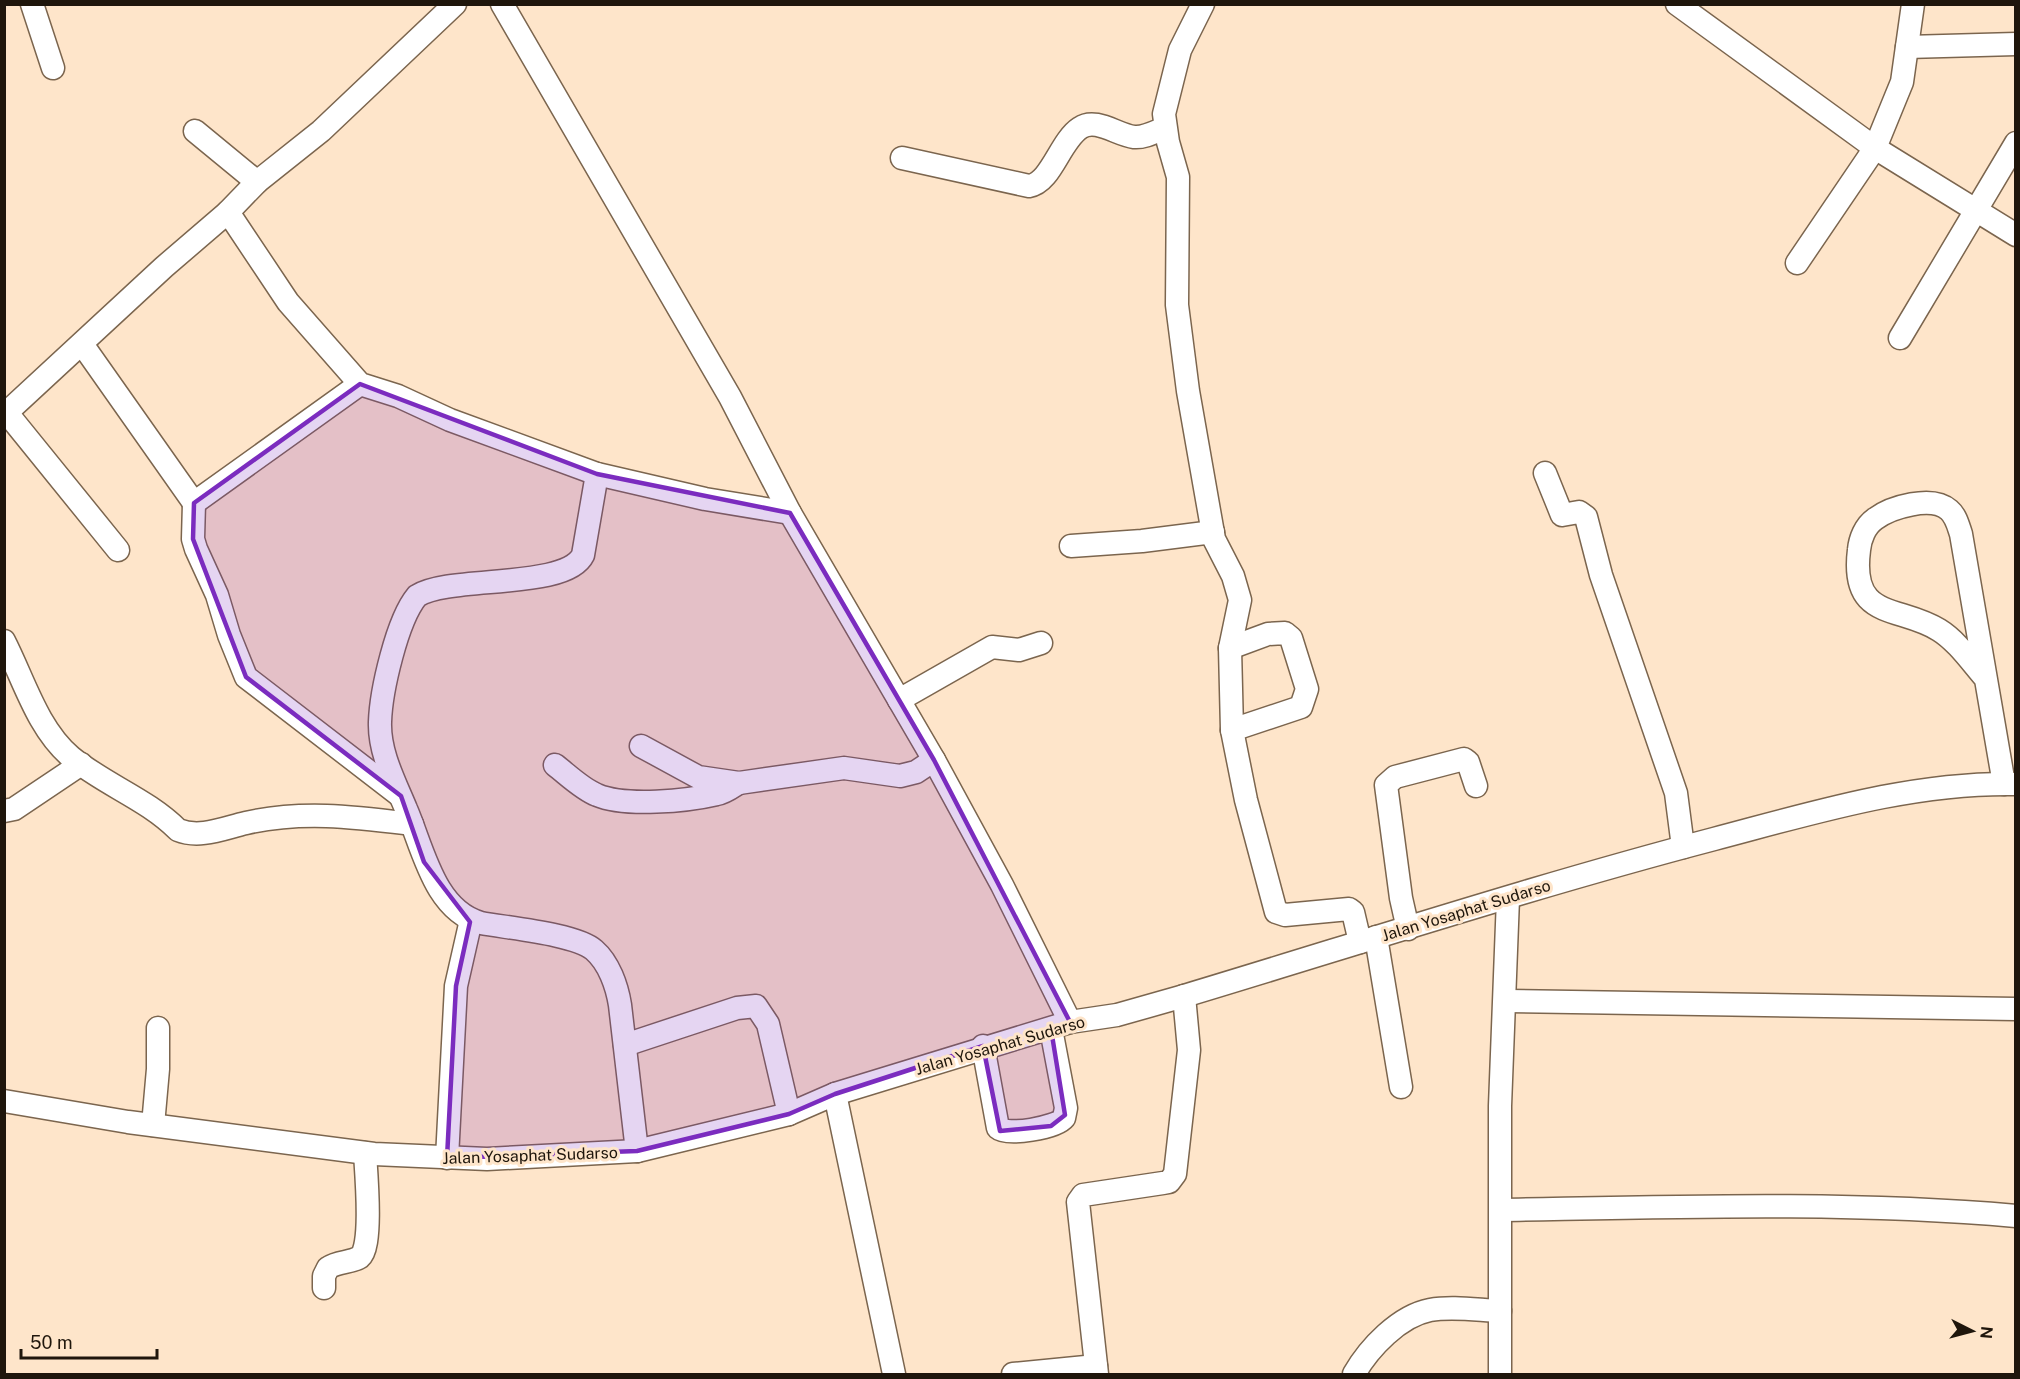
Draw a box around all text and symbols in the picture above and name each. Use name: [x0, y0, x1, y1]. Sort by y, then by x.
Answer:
street label: Jalan Yosaphat Sudarso: [1379, 876, 1553, 945]
street label: Jalan Yosaphat Sudarso: [913, 1012, 1087, 1079]
street label: Jalan Yosaphat Sudarso: [442, 1143, 618, 1168]
north arrow: [1942, 1301, 2002, 1361]
scale bar: [21, 1322, 158, 1360]
text: N: [1976, 1325, 1997, 1340]
text: 50 m: [30, 1332, 73, 1353]

